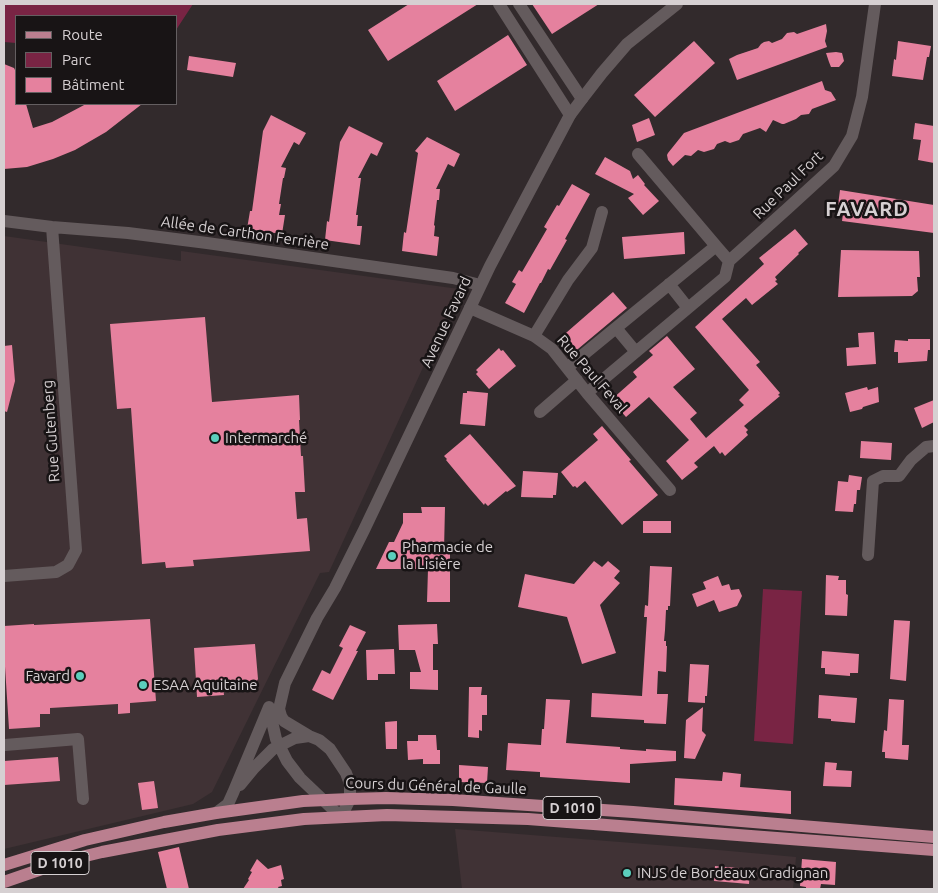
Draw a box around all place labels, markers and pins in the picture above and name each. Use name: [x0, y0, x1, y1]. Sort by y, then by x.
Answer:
place label: Intermarché: [225, 429, 307, 447]
marker: Intermarché: [209, 432, 221, 444]
place label: Pharmacie de la Lisière: [402, 538, 493, 573]
marker: Pharmacie de la Lisière: [386, 550, 398, 562]
place label: Favard: [26, 667, 70, 685]
marker: Favard: [74, 670, 86, 682]
place label: ESAA Aquitaine: [153, 676, 257, 694]
marker: ESAA Aquitaine: [137, 679, 149, 691]
place label: INJS de Bordeaux Gradignan: [637, 864, 828, 882]
marker: INJS de Bordeaux Gradignan: [621, 867, 633, 879]

